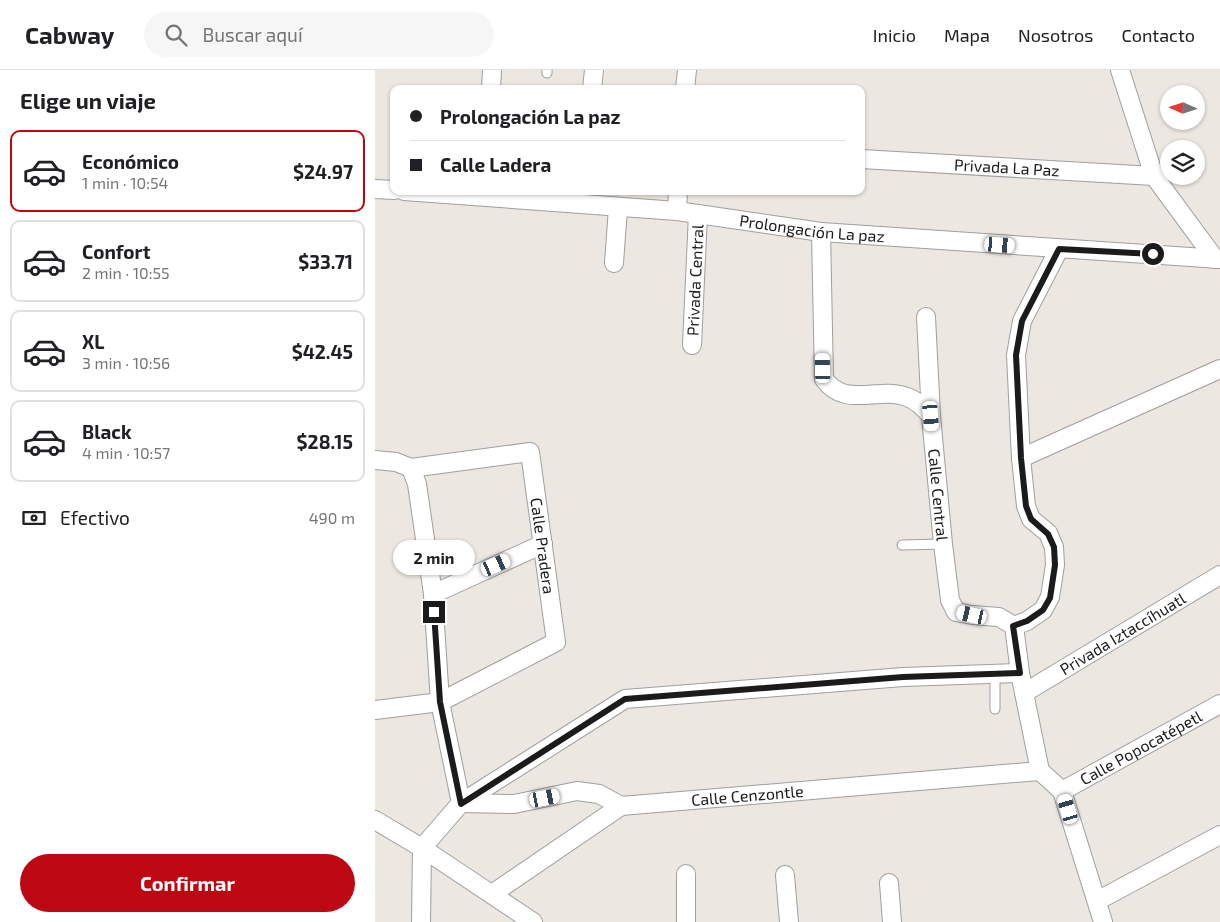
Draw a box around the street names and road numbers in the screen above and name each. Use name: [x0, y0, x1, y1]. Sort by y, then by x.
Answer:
street label: Privada La Paz: [954, 154, 1060, 179]
street label: Prolongación La paz: [738, 210, 885, 245]
street label: Privada Central: [682, 224, 707, 336]
street label: Calle Central: [925, 448, 953, 542]
street label: Calle Pradera: [527, 496, 559, 595]
street label: Privada Iztaccíhuatl: [1056, 588, 1189, 678]
street label: Calle Popocatépetl: [1076, 706, 1205, 788]
street label: Calle Cenzontle: [690, 781, 804, 809]

